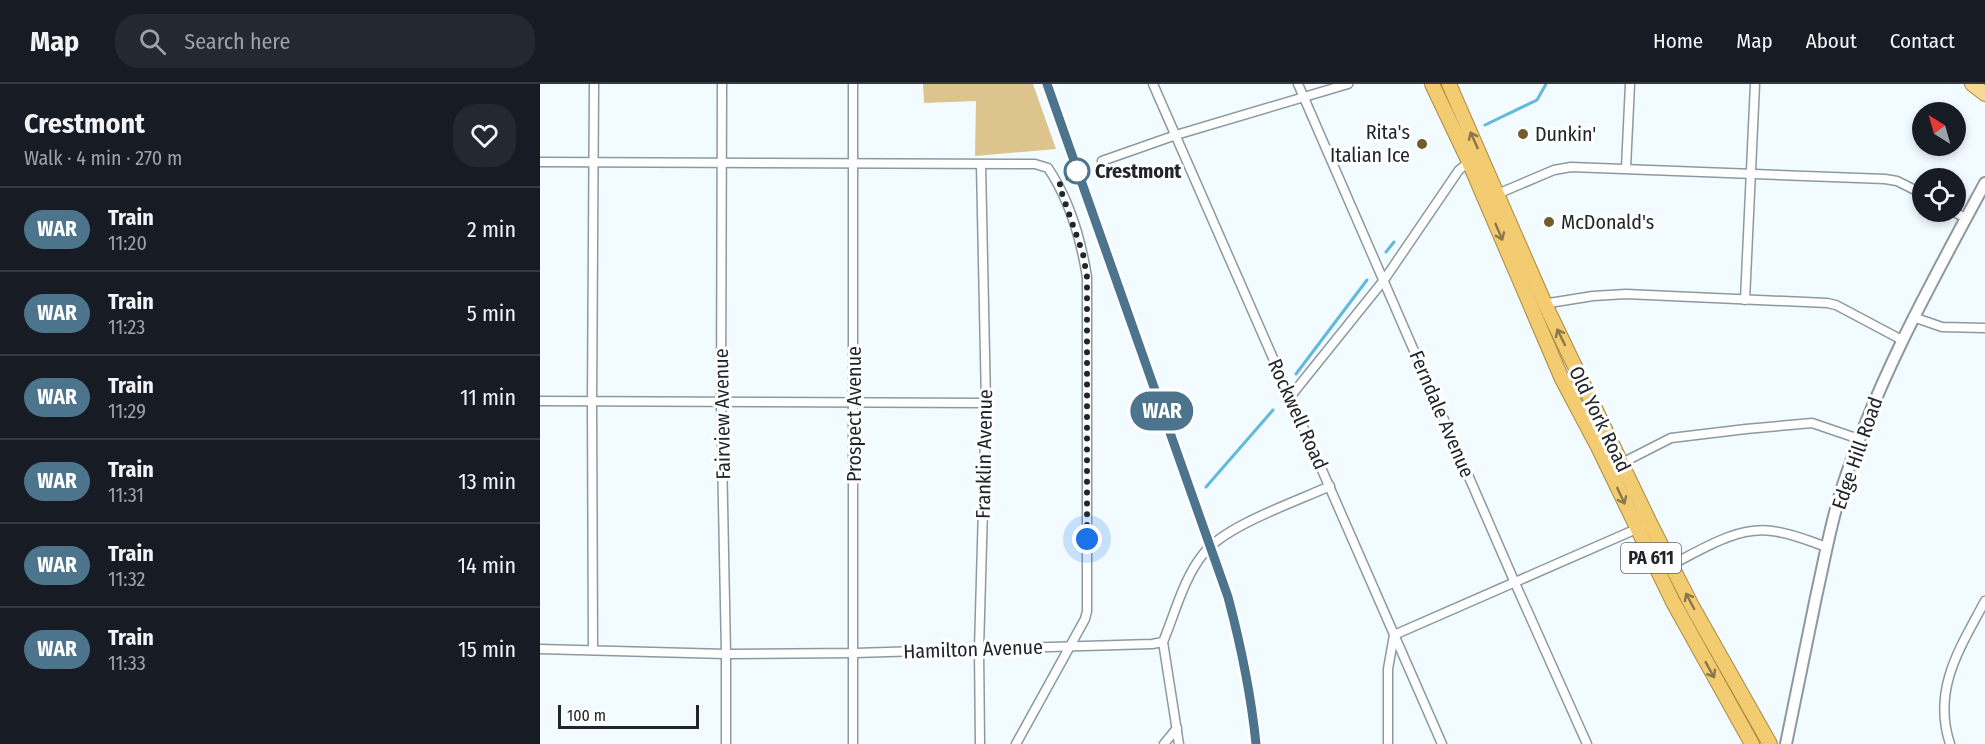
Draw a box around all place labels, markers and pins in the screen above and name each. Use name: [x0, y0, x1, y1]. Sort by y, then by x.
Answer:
place label: Rita's Italian Ice: [1330, 120, 1410, 167]
place label: Dunkin': [1535, 122, 1596, 146]
marker: Dunkin': [1516, 127, 1530, 141]
marker: Rita's Italian Ice: [1415, 137, 1429, 151]
marker: Crestmont: [1064, 158, 1090, 184]
place label: Crestmont: [1095, 159, 1182, 183]
place label: McDonald's: [1561, 210, 1654, 234]
marker: McDonald's: [1542, 215, 1556, 229]

